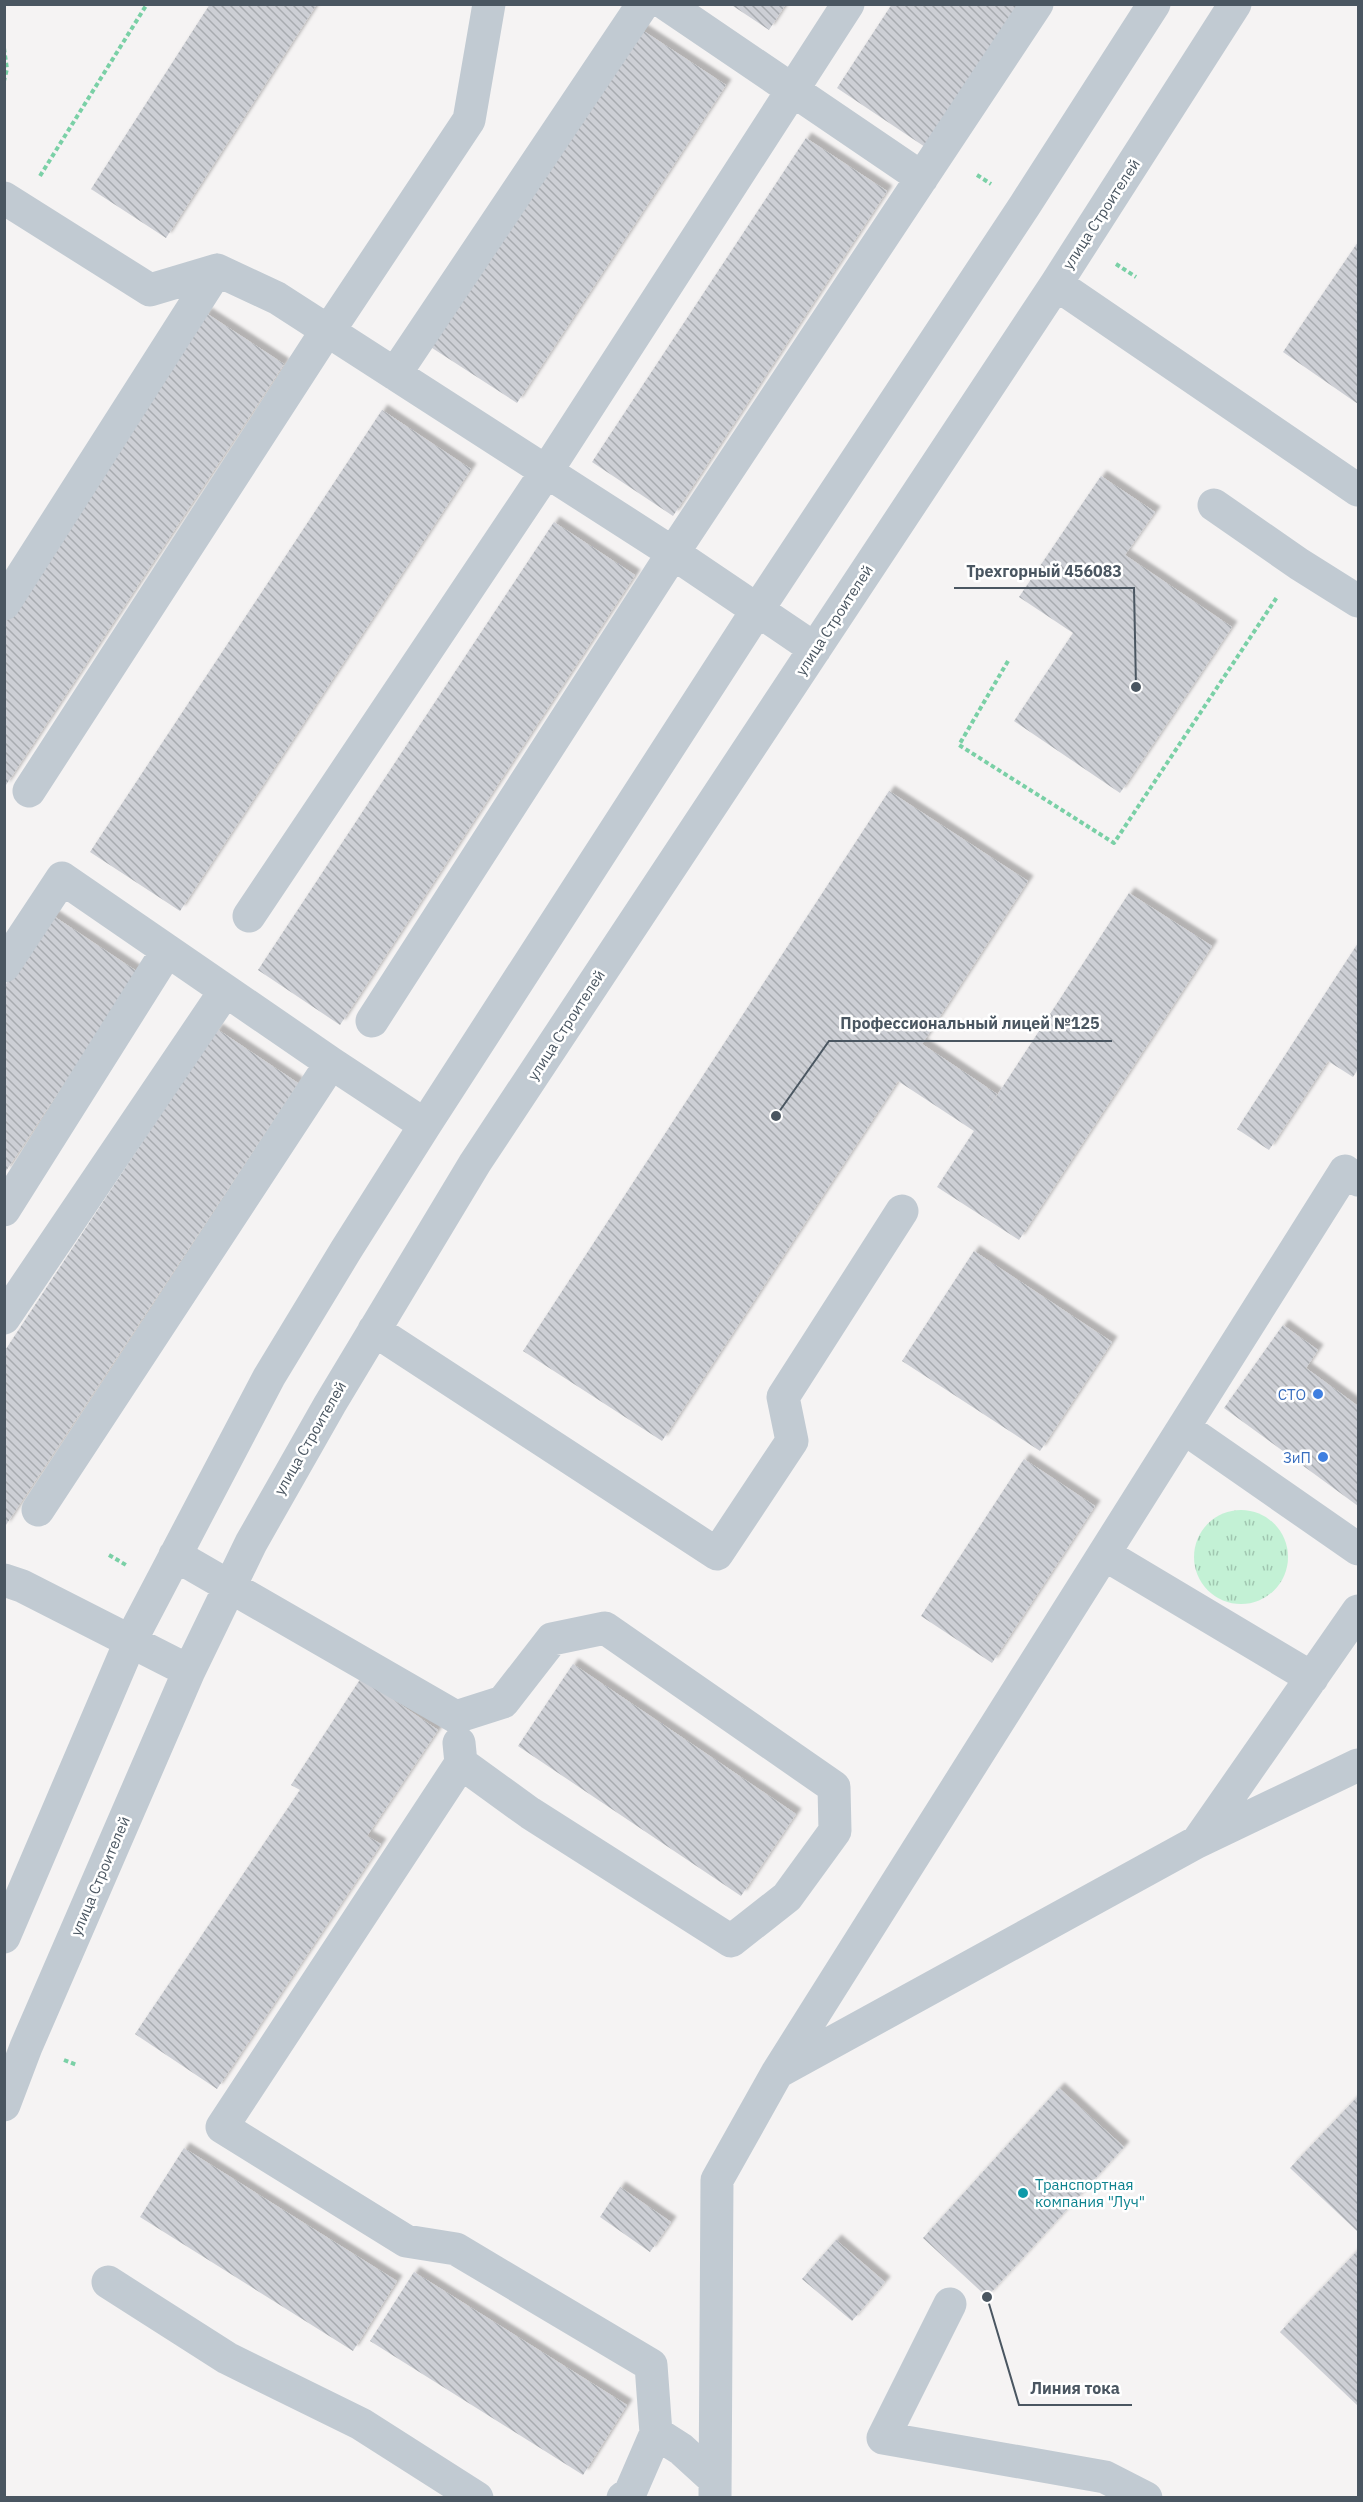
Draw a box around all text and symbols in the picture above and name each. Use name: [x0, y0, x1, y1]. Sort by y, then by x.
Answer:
street label: улица Строителей: [1058, 155, 1144, 273]
callout: Трехгорный 456083: [954, 554, 1134, 588]
street label: улица Строителей: [791, 561, 877, 679]
text: Трехгорный 456083: [966, 561, 1122, 581]
street label: улица Строителей: [523, 966, 609, 1084]
callout: Профессиональный лицей №125: [829, 1007, 1112, 1041]
text: Профессиональный лицей №125: [840, 1013, 1100, 1033]
street label: улица Строителей: [270, 1378, 350, 1498]
place label: СТО: [1278, 1385, 1306, 1404]
marker: СТО: [1311, 1387, 1325, 1401]
place label: ЗиП: [1283, 1448, 1311, 1467]
marker: ЗиП: [1316, 1450, 1330, 1464]
street label: улица Строителей: [66, 1813, 134, 1939]
place label: Транспортная компания "Луч": [1035, 2175, 1145, 2211]
marker: Транспортная компания "Луч": [1016, 2186, 1030, 2200]
callout: Линия тока: [1019, 2371, 1132, 2405]
text: Линия тока: [1030, 2378, 1120, 2398]

